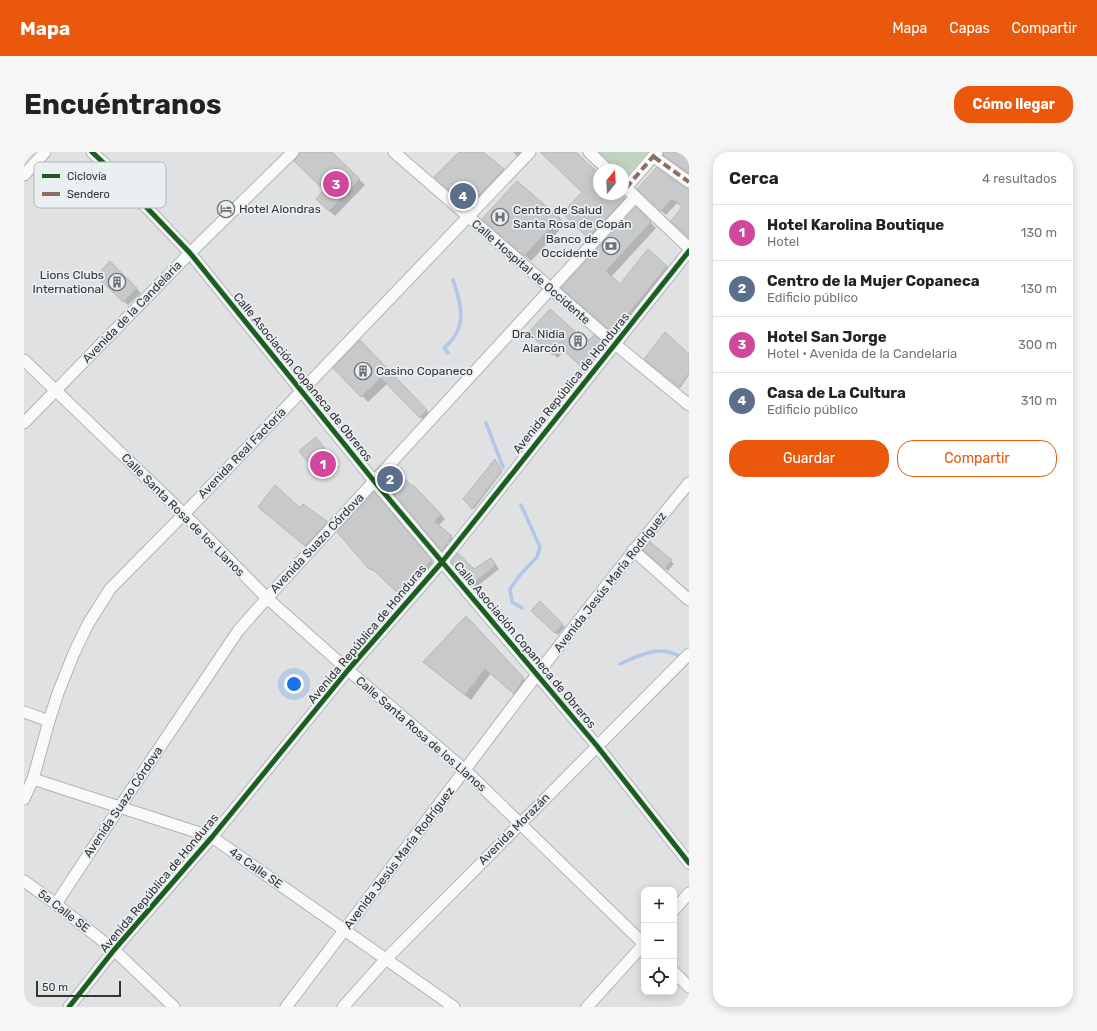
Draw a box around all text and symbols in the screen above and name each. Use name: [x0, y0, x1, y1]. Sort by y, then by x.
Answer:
text: Mapa: [20, 17, 70, 40]
text: Mapa: [892, 20, 927, 37]
text: Capas: [949, 20, 990, 37]
text: Compartir: [1012, 20, 1077, 37]
button: Cómo llegar: [954, 86, 1073, 123]
text: Encuéntranos: [24, 88, 222, 121]
legend: [34, 162, 166, 208]
north arrow: [593, 164, 629, 200]
text: Cerca: [729, 168, 779, 188]
pin: 3: [323, 169, 349, 199]
text: Ciclovía: [67, 170, 107, 183]
text: 4 resultados: [982, 171, 1057, 186]
pin: 4: [450, 181, 476, 211]
text: Sendero: [67, 188, 110, 201]
hotel icon: Hotel Alondras: [216, 199, 236, 219]
place label: Hotel Alondras: [239, 202, 321, 216]
place label: Centro de Salud Santa Rosa de Copán: [513, 203, 632, 231]
hospital icon: Centro de Salud Santa Rosa de Copán: [490, 207, 510, 227]
text: Hotel Karolina Boutique: [767, 216, 944, 234]
street label: Calle Hospital de Occidente: [469, 217, 593, 327]
text: 1: [739, 225, 745, 240]
text: 130 m: [1021, 225, 1057, 240]
place label: Banco de Occidente: [541, 232, 598, 260]
text: Hotel: [767, 234, 799, 249]
bank icon: Banco de Occidente: [601, 236, 621, 256]
street label: Avenida de la Candelaria: [80, 258, 184, 366]
place label: Lions Clubs International: [32, 268, 104, 296]
building icon: Lions Clubs International: [107, 272, 127, 292]
text: Centro de la Mujer Copaneca: [767, 272, 980, 290]
text: 2: [738, 281, 746, 296]
text: 130 m: [1021, 281, 1057, 296]
street label: Calle Asociación Copaneca de Obreros: [230, 290, 376, 464]
text: Edificio público: [767, 290, 858, 305]
street label: Avenida República de Honduras: [510, 310, 632, 456]
place label: Dra. Nidia Alarcón: [512, 327, 565, 355]
text: Hotel San Jorge: [767, 328, 887, 346]
building icon: Dra. Nidia Alarcón: [568, 331, 588, 351]
text: 3: [738, 337, 746, 352]
text: 300 m: [1018, 337, 1057, 352]
text: Hotel · Avenida de la Candelaria: [767, 346, 957, 361]
building icon: Casino Copaneco: [353, 361, 373, 381]
place label: Casino Copaneco: [376, 364, 473, 378]
text: Casa de La Cultura: [767, 384, 906, 402]
text: 4: [738, 393, 746, 408]
text: 310 m: [1021, 393, 1057, 408]
text: Edificio público: [767, 402, 858, 417]
street label: Avenida Real Factoría: [195, 405, 289, 501]
button: Guardar: [729, 440, 889, 477]
button: Compartir: [897, 440, 1057, 477]
pin: 1: [310, 449, 336, 479]
street label: Calle Santa Rosa de los Llanos: [119, 451, 247, 579]
pin: 2: [377, 464, 403, 494]
street label: Avenida Suazo Córdova: [267, 490, 367, 596]
street label: Avenida Jesús María Rodríguez: [551, 509, 669, 655]
street label: Calle Asociación Copaneca de Obreros: [451, 559, 599, 731]
street label: Avenida República de Honduras: [305, 562, 429, 706]
your location: [284, 674, 304, 694]
street label: Calle Santa Rosa de los Llanos: [353, 674, 489, 794]
street label: Avenida Suazo Córdova: [81, 744, 165, 860]
street label: Avenida Jesús María Rodríguez: [341, 784, 457, 932]
street label: Avenida Morazán: [475, 790, 553, 868]
street label: Avenida República de Honduras: [97, 811, 221, 955]
street label: 4a Calle SE: [227, 845, 285, 891]
street label: 5a Calle SE: [35, 887, 93, 935]
map controls: [641, 887, 677, 995]
button: +: [641, 887, 677, 923]
button: −: [641, 923, 677, 959]
button: locate: [641, 959, 677, 995]
scale bar: [36, 979, 121, 998]
text: 50 m: [42, 981, 68, 994]

